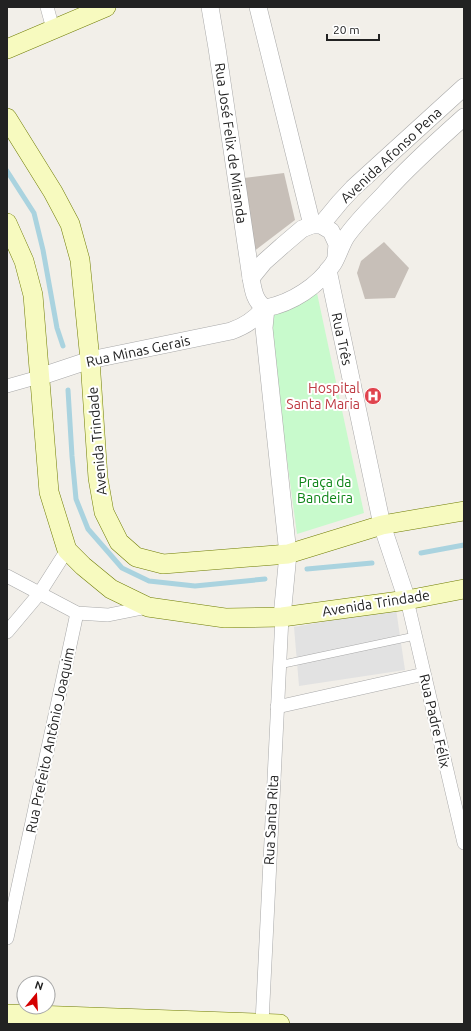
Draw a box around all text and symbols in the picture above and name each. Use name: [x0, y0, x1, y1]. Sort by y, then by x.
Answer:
scale bar: [327, 16, 379, 42]
text: 20 m: [333, 23, 360, 36]
street label: Rua José Felix de Miranda: [212, 62, 250, 224]
street label: Avenida Afonso Pena: [337, 104, 445, 206]
street label: Rua Três: [329, 311, 355, 367]
street label: Rua Minas Gerais: [84, 332, 192, 370]
place label: Hospital Santa Maria: [286, 380, 360, 412]
street label: Avenida Trindade: [84, 386, 110, 496]
hospital icon: Hospital Santa Maria: [363, 386, 383, 406]
park label: Praça da Bandeira: [297, 474, 353, 506]
street label: Avenida Trindade: [321, 587, 431, 619]
street label: Rua Prefeito Antônio Joaquim: [22, 646, 78, 834]
street label: Rua Padre Félix: [416, 672, 454, 770]
street label: Rua Santa Rita: [261, 774, 281, 866]
north arrow: [16, 975, 56, 1015]
text: N: [33, 979, 45, 992]

